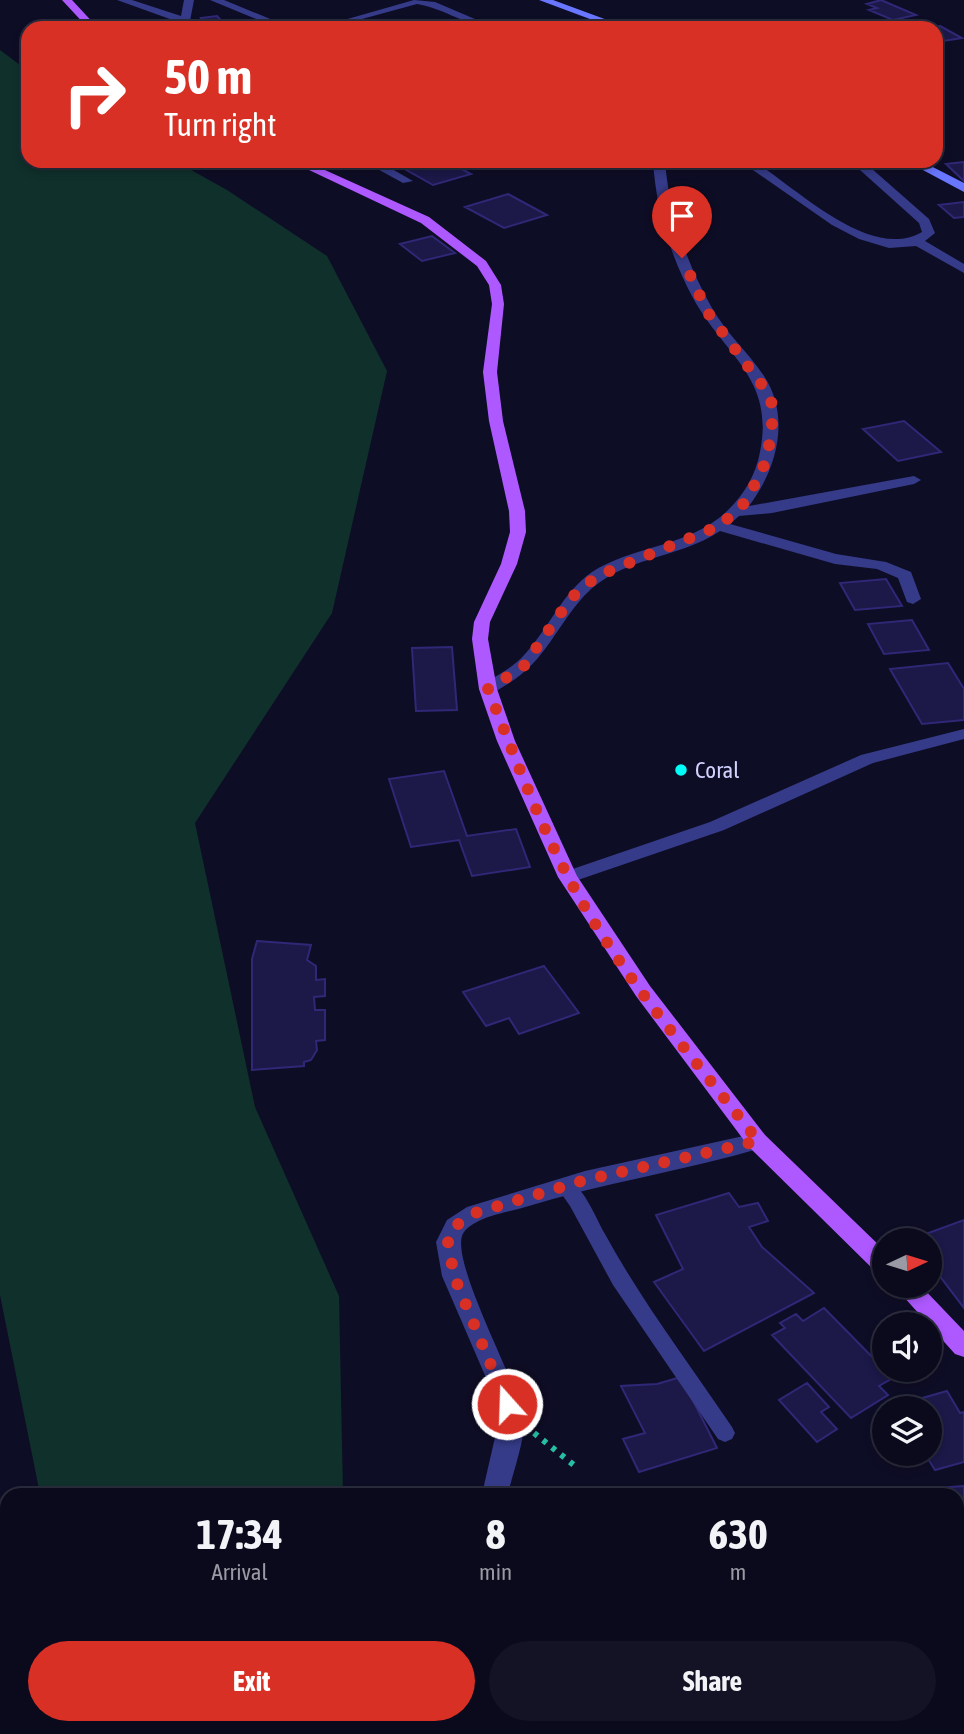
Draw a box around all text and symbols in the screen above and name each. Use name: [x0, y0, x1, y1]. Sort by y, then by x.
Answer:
text: 50 m: [164, 48, 252, 104]
icon: right: [49, 49, 140, 140]
text: Turn right: [164, 106, 277, 143]
pin: [652, 186, 712, 258]
icon: arrive: [663, 197, 701, 235]
place label: Coral: [695, 757, 739, 783]
marker: Coral: [673, 762, 689, 778]
north arrow: [872, 1228, 942, 1298]
map controls: [872, 1228, 942, 1466]
button: sound: [872, 1312, 942, 1382]
position arrow: [470, 1367, 544, 1441]
button: layers: [872, 1396, 942, 1466]
text: 17:34: [196, 1510, 283, 1558]
text: 8: [486, 1510, 505, 1558]
text: 630: [708, 1510, 768, 1558]
text: Arrival: [211, 1559, 268, 1585]
text: min: [479, 1559, 512, 1585]
text: m: [730, 1559, 746, 1585]
button: Exit: [28, 1641, 475, 1721]
button: Share: [489, 1641, 936, 1721]

